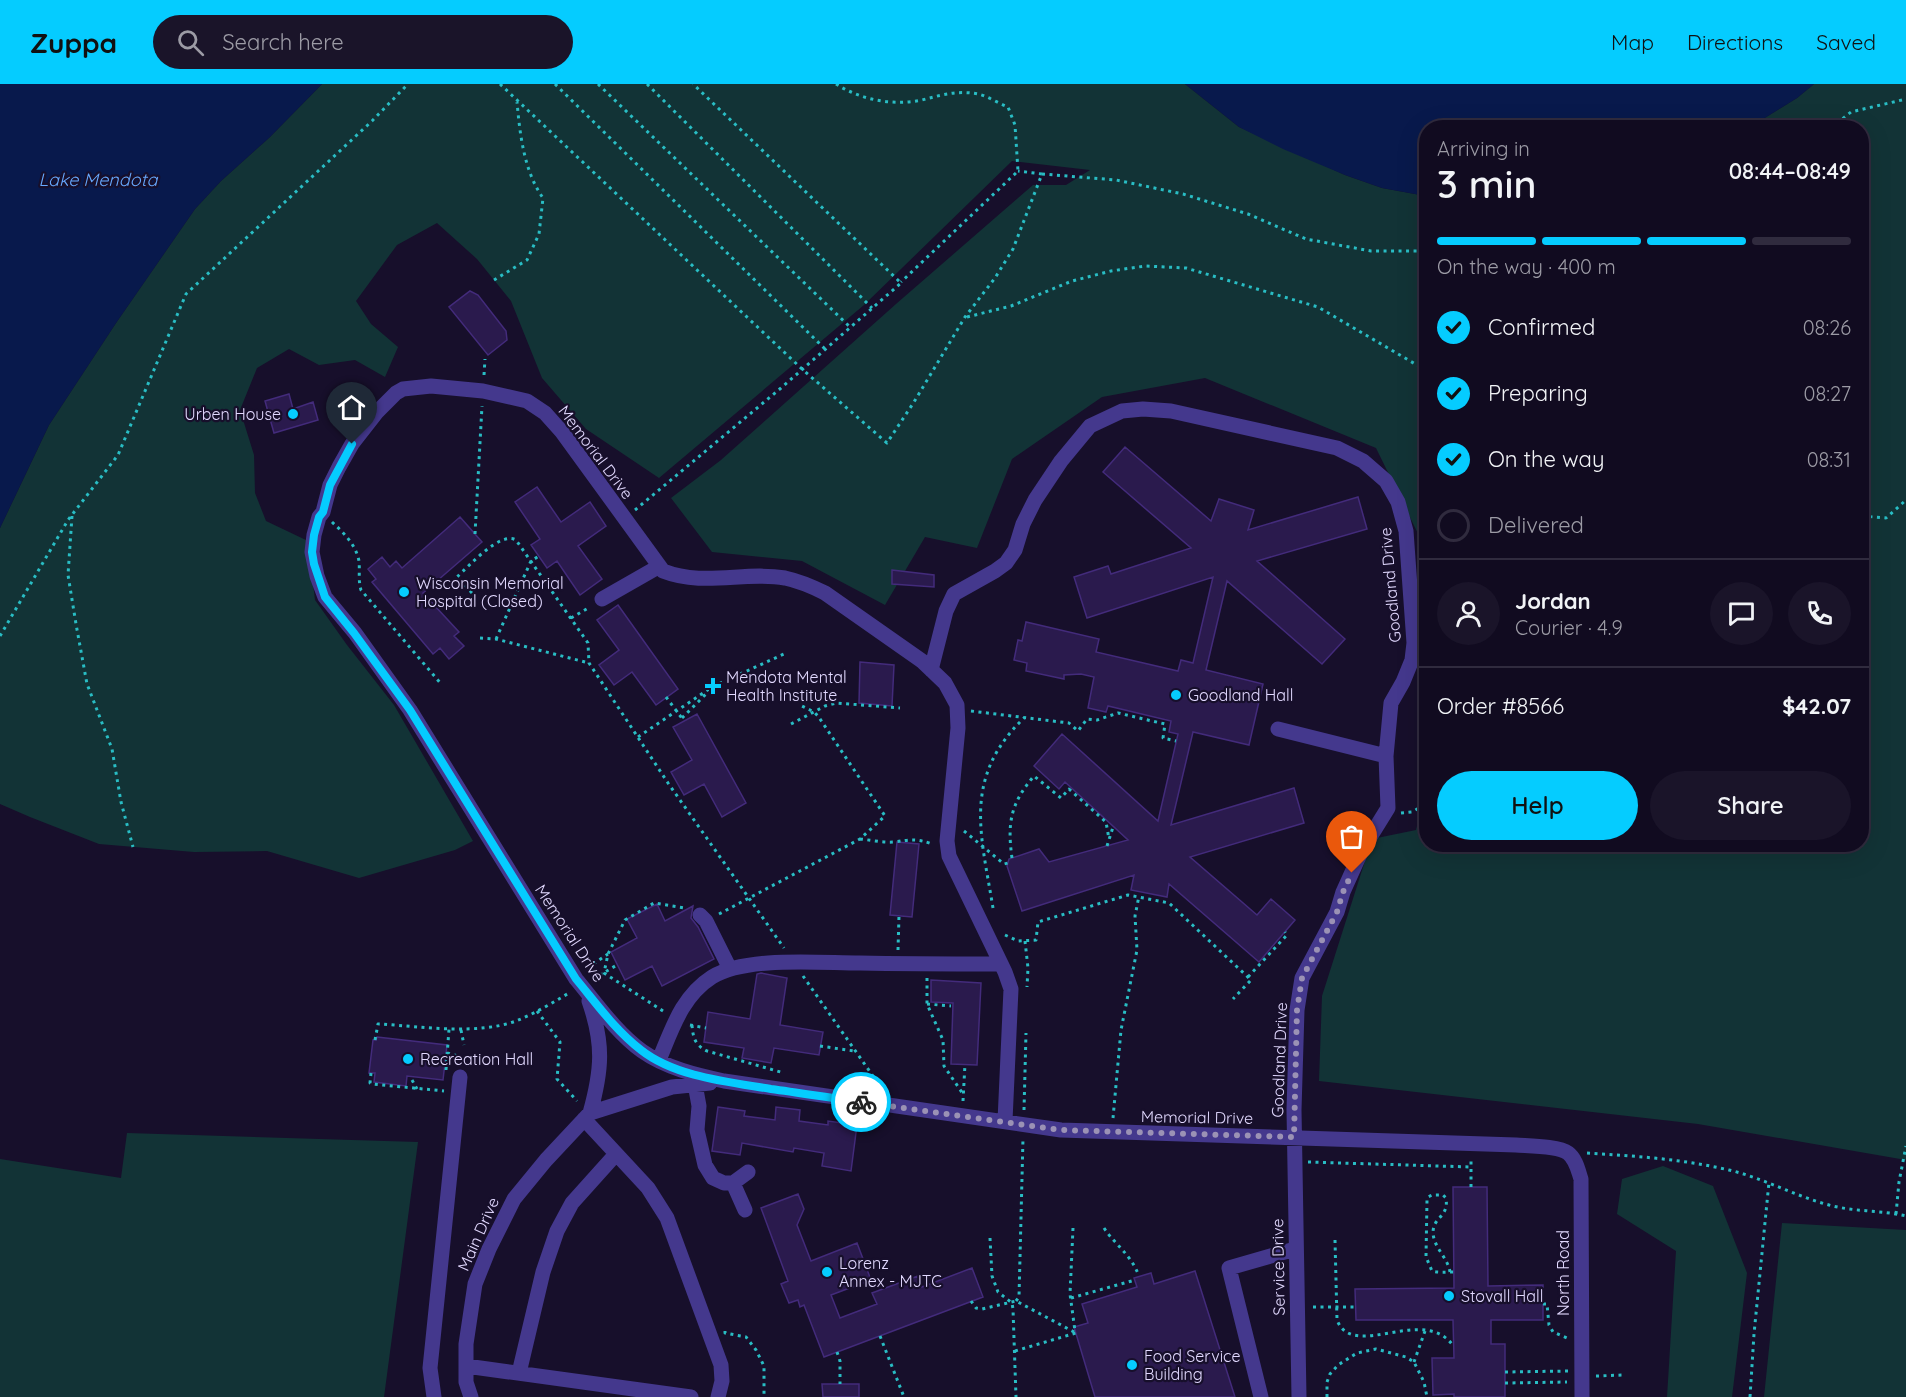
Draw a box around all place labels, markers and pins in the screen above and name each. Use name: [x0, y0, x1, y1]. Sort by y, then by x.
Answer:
pin: [326, 382, 377, 444]
place label: Urben House: [184, 404, 281, 424]
marker: Urben House: [286, 407, 300, 421]
place label: Wisconsin Memorial Hospital (Closed): [416, 573, 564, 611]
marker: Wisconsin Memorial Hospital (Closed): [397, 585, 411, 599]
place label: Mendota Mental Health Institute: [726, 667, 847, 705]
marker: Mendota Mental Health Institute: [704, 677, 722, 695]
place label: Goodland Hall: [1188, 685, 1293, 705]
marker: Goodland Hall: [1169, 688, 1183, 702]
pin: [1326, 811, 1377, 873]
place label: Recreation Hall: [420, 1049, 533, 1069]
marker: Recreation Hall: [401, 1052, 415, 1066]
place label: Lorenz Annex - MJTC: [839, 1253, 942, 1291]
marker: Lorenz Annex - MJTC: [820, 1265, 834, 1279]
place label: Stovall Hall: [1461, 1286, 1543, 1306]
marker: Stovall Hall: [1442, 1289, 1456, 1303]
place label: Food Service Building: [1144, 1346, 1240, 1384]
marker: Food Service Building: [1125, 1358, 1139, 1372]

